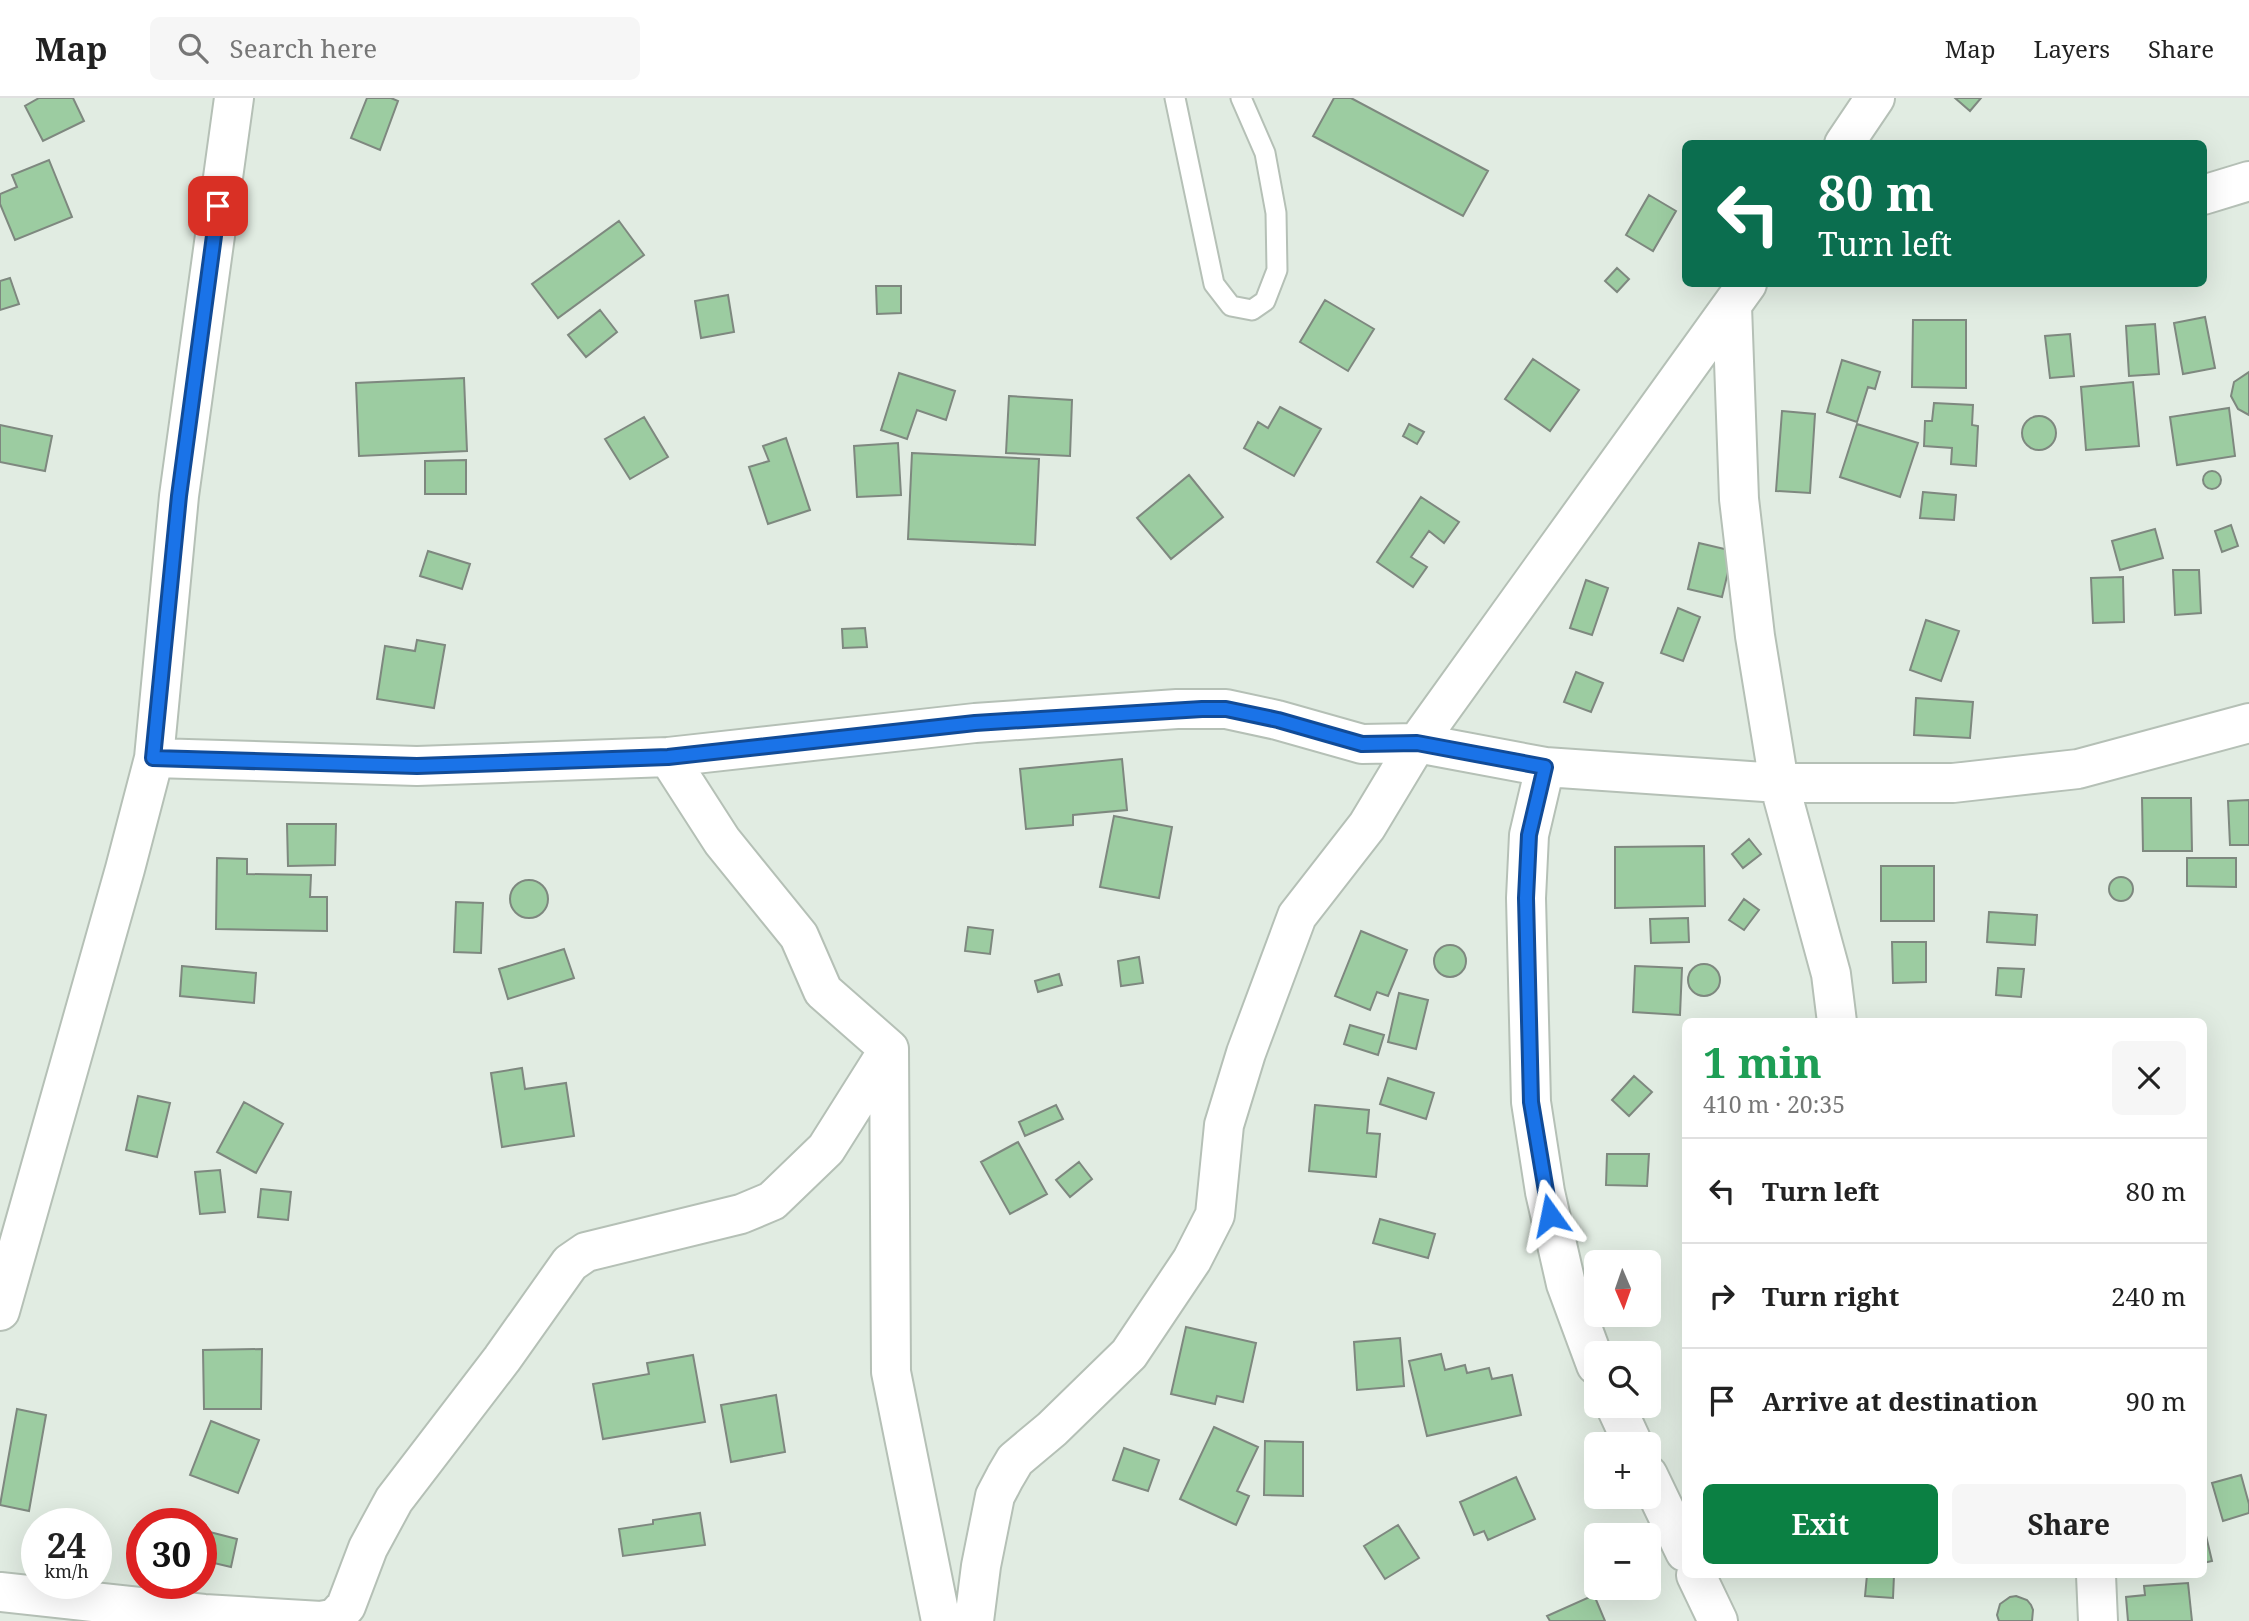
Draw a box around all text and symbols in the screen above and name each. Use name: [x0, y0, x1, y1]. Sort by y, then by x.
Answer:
search box: [150, 17, 640, 80]
text: Map: [35, 26, 108, 71]
icon: search: [174, 29, 212, 67]
text: Search here: [230, 30, 377, 66]
text: Map: [1945, 32, 1996, 65]
text: Layers: [2034, 32, 2110, 65]
text: Share: [2148, 32, 2214, 65]
text: 80 m: [1818, 159, 1934, 225]
icon: left: [1703, 168, 1794, 259]
pin: [188, 176, 248, 236]
icon: arrive: [199, 187, 237, 225]
text: Turn left: [1818, 222, 1952, 265]
text: 1 min: [1703, 1033, 1822, 1090]
button: close: [2112, 1041, 2186, 1115]
text: 410 m · 20:35: [1703, 1088, 1845, 1120]
icon: left: [1703, 1172, 1741, 1210]
text: Turn left: [1762, 1173, 1879, 1209]
text: 80 m: [2126, 1173, 2186, 1209]
position arrow: [1513, 1178, 1587, 1252]
north arrow: [1584, 1250, 1661, 1326]
map controls: [1584, 1250, 1661, 1600]
icon: right: [1703, 1277, 1741, 1315]
text: Turn right: [1762, 1278, 1899, 1314]
text: 240 m: [2111, 1278, 2186, 1314]
button: search: [1584, 1341, 1661, 1418]
icon: arrive: [1703, 1382, 1741, 1420]
text: Arrive at destination: [1762, 1383, 2038, 1419]
text: 90 m: [2126, 1383, 2186, 1419]
button: +: [1584, 1432, 1661, 1509]
button: Exit: [1703, 1484, 1938, 1564]
button: Share: [1952, 1484, 2186, 1564]
speed limit sign: 30: [126, 1508, 217, 1599]
text: 24: [47, 1521, 86, 1568]
button: −: [1584, 1523, 1661, 1600]
text: km/h: [44, 1559, 89, 1583]

